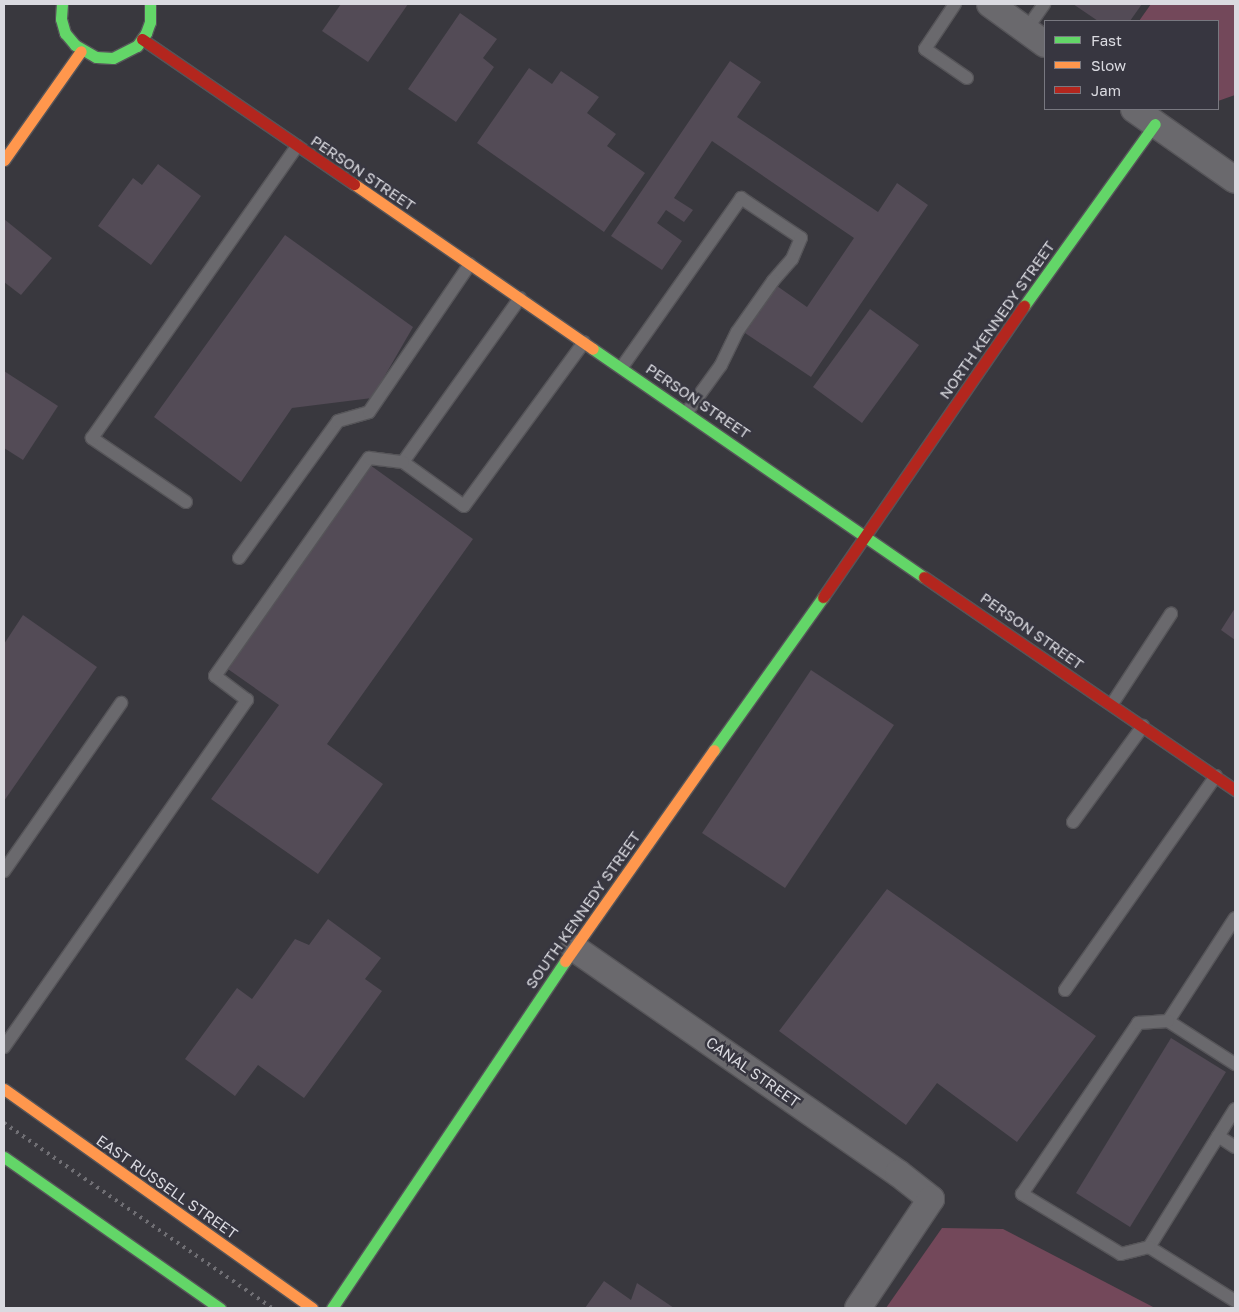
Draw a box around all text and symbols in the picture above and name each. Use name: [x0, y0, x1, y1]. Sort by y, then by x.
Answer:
legend: [1044, 20, 1219, 110]
text: Fast: [1091, 31, 1122, 49]
text: Slow: [1091, 56, 1126, 74]
text: Jam: [1091, 81, 1121, 99]
street label: PERSON STREET: [308, 132, 418, 214]
street label: NORTH KENNEDY STREET: [936, 238, 1058, 402]
street label: PERSON STREET: [643, 360, 753, 442]
street label: PERSON STREET: [977, 589, 1087, 673]
street label: SOUTH KENNEDY STREET: [522, 828, 644, 992]
street label: CANAL STREET: [703, 1033, 803, 1111]
street label: EAST RUSSELL STREET: [93, 1131, 241, 1243]

